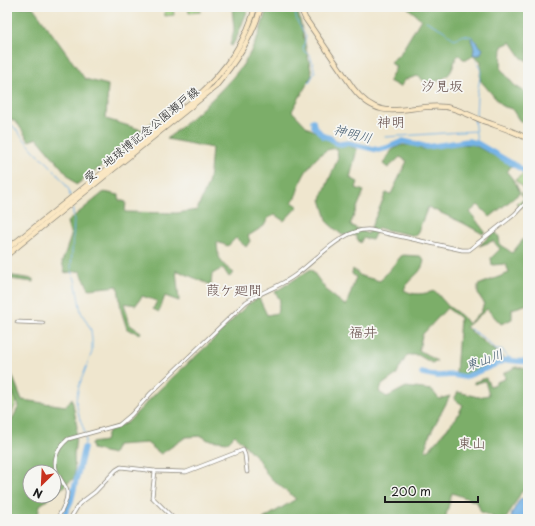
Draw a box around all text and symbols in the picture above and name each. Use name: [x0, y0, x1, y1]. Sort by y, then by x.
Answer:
district label: 汐見坂: [421, 75, 463, 96]
street label: 愛・地球博記念公園瀬戸線: [79, 82, 203, 186]
district label: 神明: [377, 111, 405, 132]
water label: 神明川: [332, 119, 374, 147]
district label: 葭ケ廻間: [206, 279, 262, 300]
district label: 福井: [349, 321, 377, 342]
water label: 東山川: [462, 344, 506, 374]
district label: 東山: [458, 432, 486, 453]
north arrow: [22, 464, 62, 504]
scale bar: [385, 478, 478, 504]
text: 200 m: [391, 482, 431, 500]
text: N: [30, 484, 45, 503]

